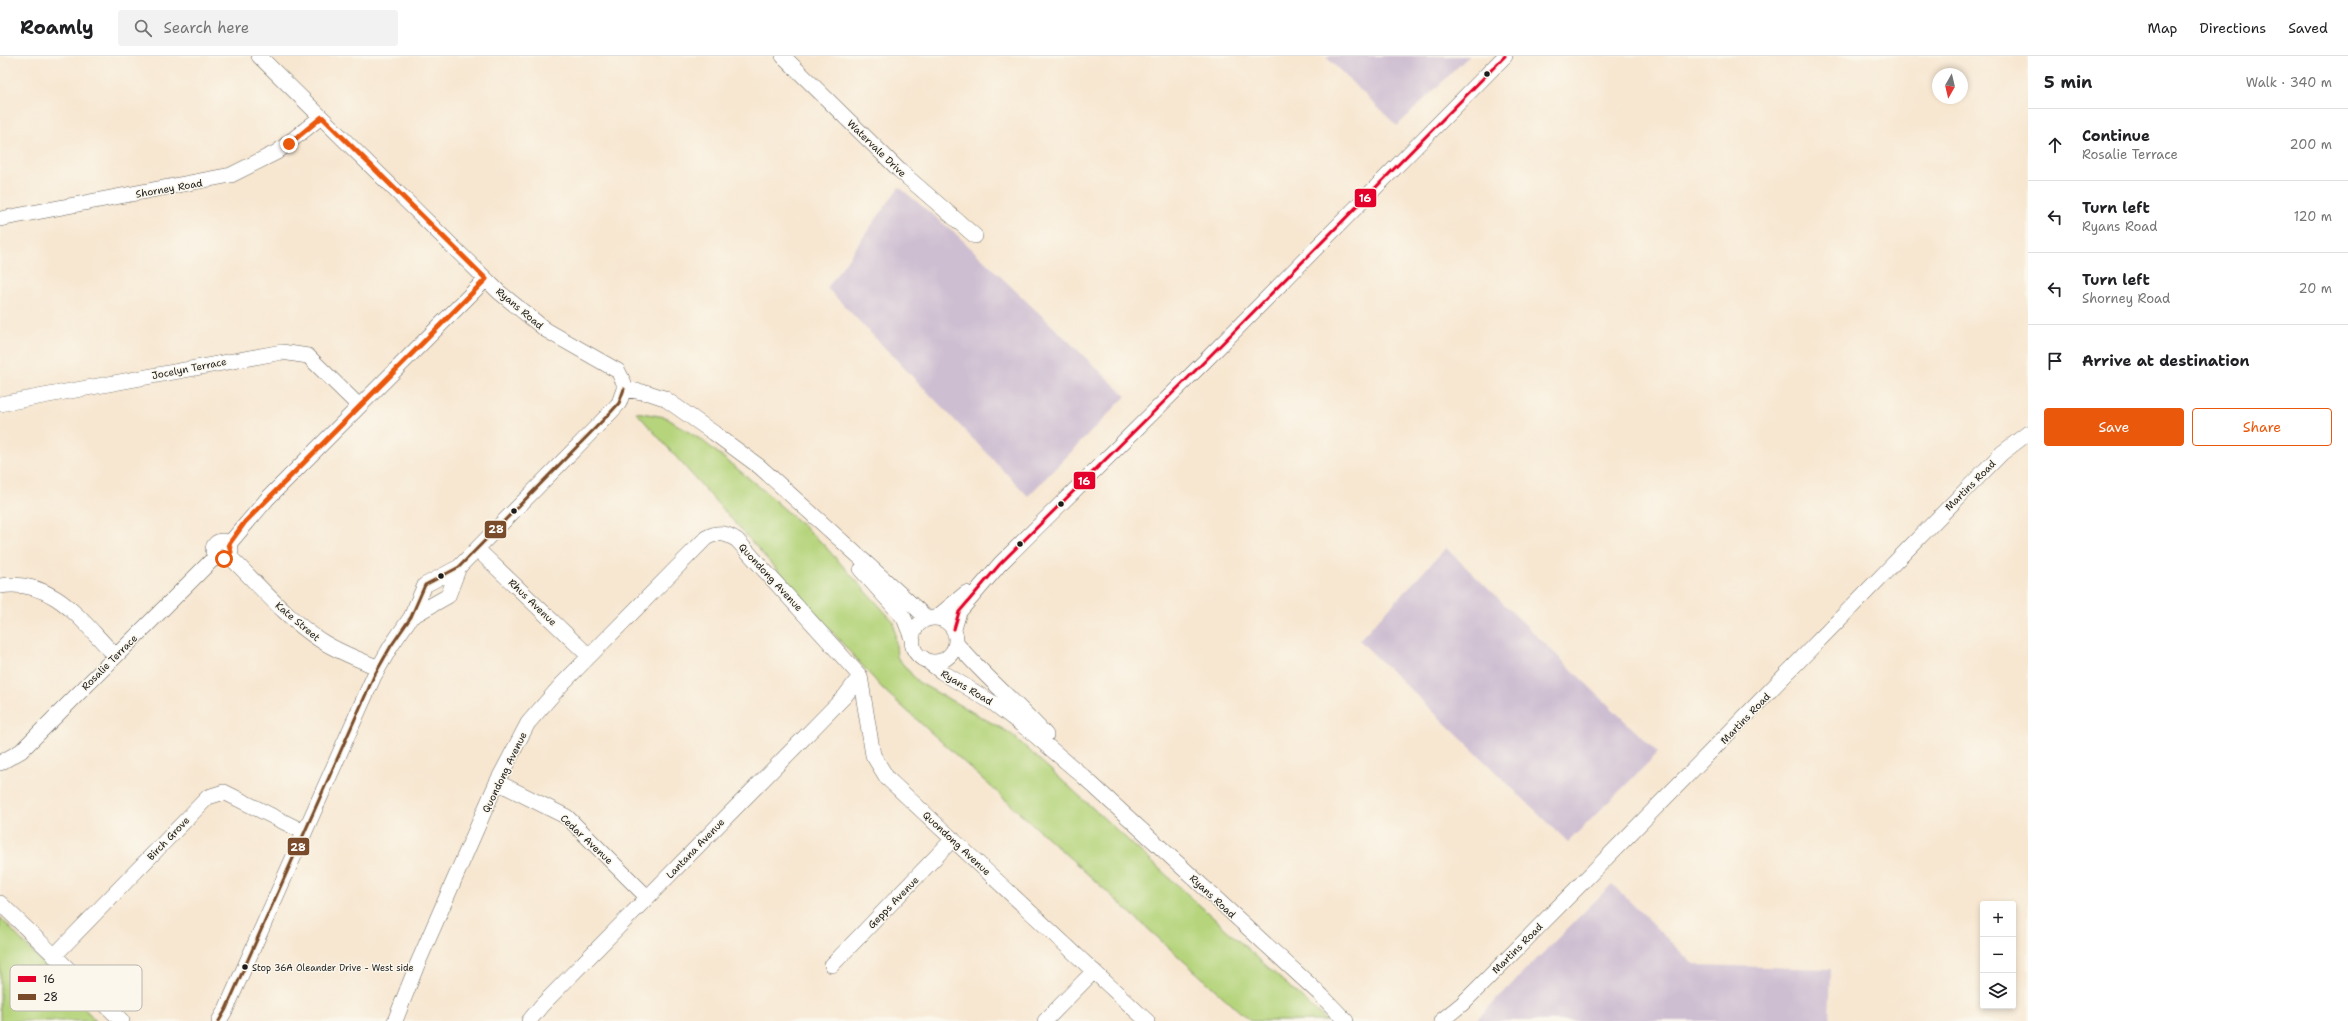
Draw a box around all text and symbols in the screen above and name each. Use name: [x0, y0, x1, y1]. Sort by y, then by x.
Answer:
search box: [118, 10, 398, 46]
text: Roamly: [20, 15, 94, 40]
icon: search: [132, 17, 154, 39]
text: Search here: [164, 18, 249, 38]
text: Map: [2148, 19, 2178, 37]
text: Directions: [2200, 19, 2266, 37]
text: Saved: [2288, 19, 2328, 37]
north arrow: [1932, 68, 1968, 104]
unlabelled marker: [1482, 69, 1492, 79]
text: 5 min: [2044, 71, 2092, 93]
text: Walk · 340 m: [2246, 74, 2332, 91]
street label: Watervale Drive: [844, 117, 909, 180]
text: Continue: [2082, 126, 2150, 146]
icon: ahead: [2044, 134, 2066, 156]
route end: [280, 135, 298, 153]
text: 200 m: [2290, 136, 2332, 153]
text: Rosalie Terrace: [2082, 146, 2178, 163]
street label: Shorney Road: [135, 176, 204, 201]
line badge: 16: [1354, 188, 1377, 208]
text: 16: [1359, 191, 1372, 206]
text: Turn left: [2082, 198, 2150, 218]
icon: left: [2044, 206, 2066, 228]
text: 120 m: [2294, 208, 2332, 225]
text: Ryans Road: [2082, 218, 2158, 235]
text: Turn left: [2082, 270, 2150, 290]
icon: left: [2044, 278, 2066, 300]
text: 20 m: [2299, 280, 2332, 297]
street label: Ryans Road: [493, 285, 547, 332]
text: Shorney Road: [2082, 290, 2170, 307]
icon: arrive: [2044, 350, 2066, 372]
text: Arrive at destination: [2082, 351, 2250, 371]
street label: Jocelyn Terrace: [151, 355, 228, 382]
button: Save: [2044, 408, 2184, 446]
button: Share: [2192, 408, 2332, 446]
street label: Martins Road: [1942, 457, 1999, 513]
line badge: 16: [1073, 471, 1096, 490]
text: 16: [1078, 474, 1091, 489]
unlabelled marker: [1056, 499, 1066, 509]
unlabelled marker: [509, 506, 519, 516]
line badge: 28: [484, 520, 507, 539]
text: 28: [488, 522, 504, 537]
unlabelled marker: [1015, 539, 1025, 549]
street label: Quondong Avenue: [736, 541, 806, 614]
route start: [215, 550, 233, 568]
unlabelled marker: [436, 571, 446, 581]
street label: Rhus Avenue: [506, 576, 560, 629]
street label: Kate Street: [272, 599, 323, 644]
street label: Rosalie Terrace: [79, 631, 140, 693]
street label: Ryans Road: [938, 667, 996, 708]
street label: Martins Road: [1718, 689, 1774, 747]
street label: Quondong Avenue: [479, 729, 530, 815]
street label: Quondong Avenue: [920, 809, 994, 878]
street label: Cedar Avenue: [558, 812, 616, 867]
street label: Birch Grove: [144, 813, 193, 863]
street label: Lantana Avenue: [663, 815, 728, 881]
line badge: 28: [287, 837, 310, 856]
text: 28: [290, 840, 306, 855]
street label: Ryans Road: [1187, 872, 1239, 921]
street label: Gepps Avenue: [865, 873, 922, 931]
map controls: [1980, 901, 2016, 1009]
button: +: [1980, 901, 2016, 937]
street label: Martins Road: [1489, 920, 1546, 976]
button: −: [1980, 937, 2016, 973]
marker: Stop 36A Oleander Drive - West side: [240, 962, 250, 972]
place label: Stop 36A Oleander Drive - West side: [252, 962, 414, 974]
legend: [10, 965, 142, 1011]
text: 16: [43, 972, 55, 987]
button: layers: [1980, 973, 2016, 1009]
text: 28: [43, 990, 58, 1005]

